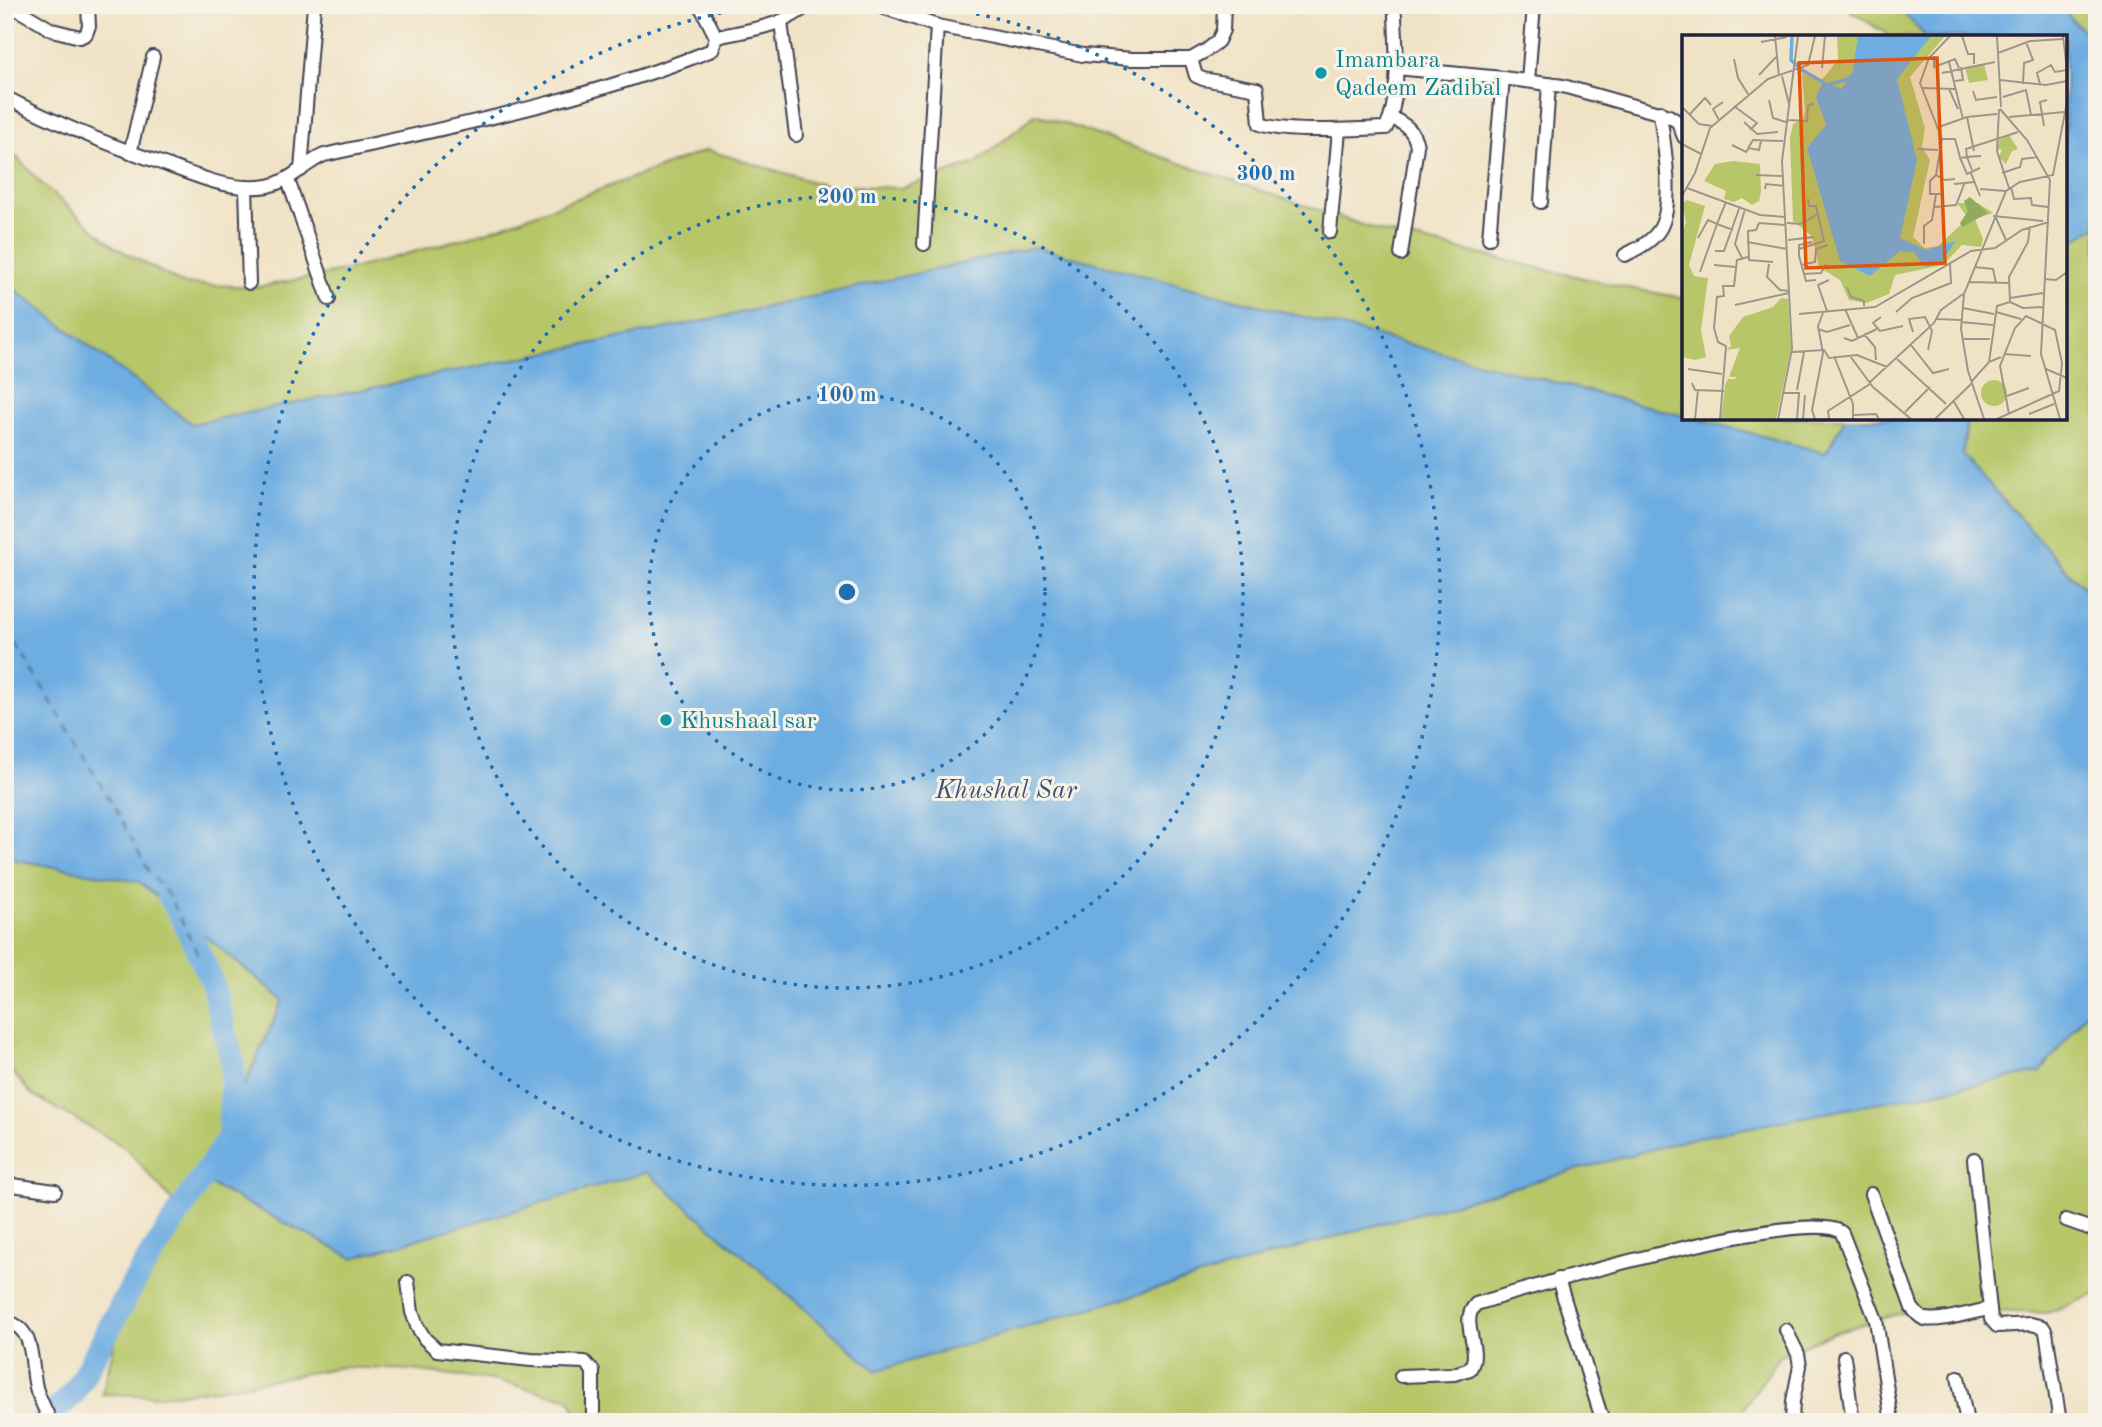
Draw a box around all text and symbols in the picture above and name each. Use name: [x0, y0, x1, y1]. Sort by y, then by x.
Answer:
inset map: [1682, 35, 2067, 420]
place label: Imambara Qadeem Zadibal: [1335, 49, 1501, 101]
marker: Imambara Qadeem Zadibal: [1313, 65, 1329, 81]
text: 300 m: [1236, 164, 1296, 185]
text: 200 m: [817, 187, 877, 208]
text: 100 m: [817, 385, 877, 406]
centre of rings: [835, 580, 859, 604]
place label: Khushaal sar: [680, 710, 817, 734]
marker: Khushaal sar: [658, 712, 674, 728]
water label: Khushal Sar: [934, 778, 1078, 804]

